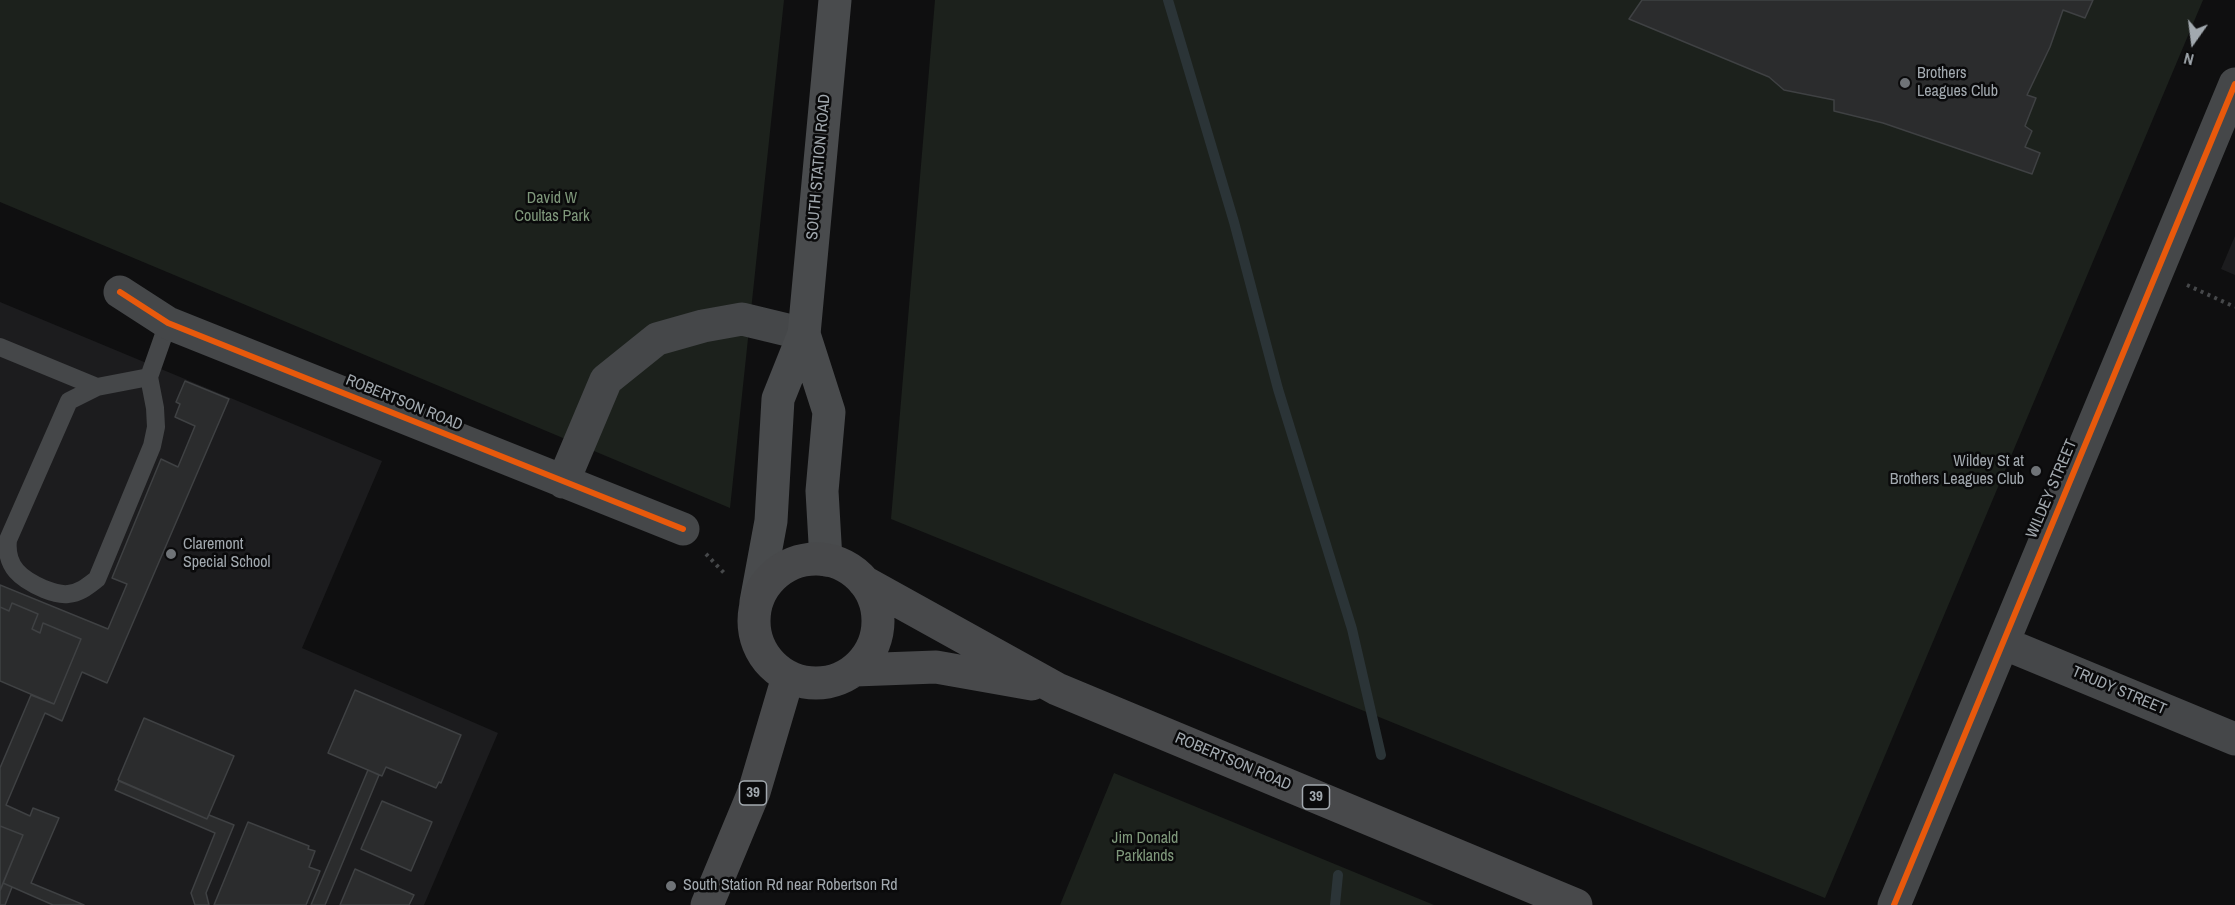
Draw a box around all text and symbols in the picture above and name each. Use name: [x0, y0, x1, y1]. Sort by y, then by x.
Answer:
north arrow: [2163, 12, 2223, 72]
text: N: [2181, 48, 2196, 71]
place label: Brothers Leagues Club: [1917, 64, 1998, 102]
marker: Brothers Leagues Club: [1898, 76, 1912, 90]
street label: SOUTH STATION ROAD: [803, 93, 835, 241]
park label: David W Coultas Park: [514, 189, 590, 227]
street label: ROBERTSON ROAD: [343, 371, 465, 435]
street label: WILDEY STREET: [2023, 437, 2081, 541]
place label: Wildey St at Brothers Leagues Club: [1890, 452, 2024, 490]
marker: Wildey St at Brothers Leagues Club: [2029, 464, 2043, 478]
place label: Claremont Special School: [183, 535, 271, 573]
marker: Claremont Special School: [164, 547, 178, 561]
street label: TRUDY STREET: [2069, 663, 2169, 719]
street label: ROBERTSON ROAD: [1172, 729, 1294, 795]
road number: 39: [740, 781, 766, 805]
road number: 39: [1302, 785, 1330, 809]
park label: Jim Donald Parklands: [1112, 829, 1178, 867]
place label: South Station Rd near Robertson Rd: [683, 876, 897, 896]
marker: South Station Rd near Robertson Rd: [664, 879, 678, 893]

